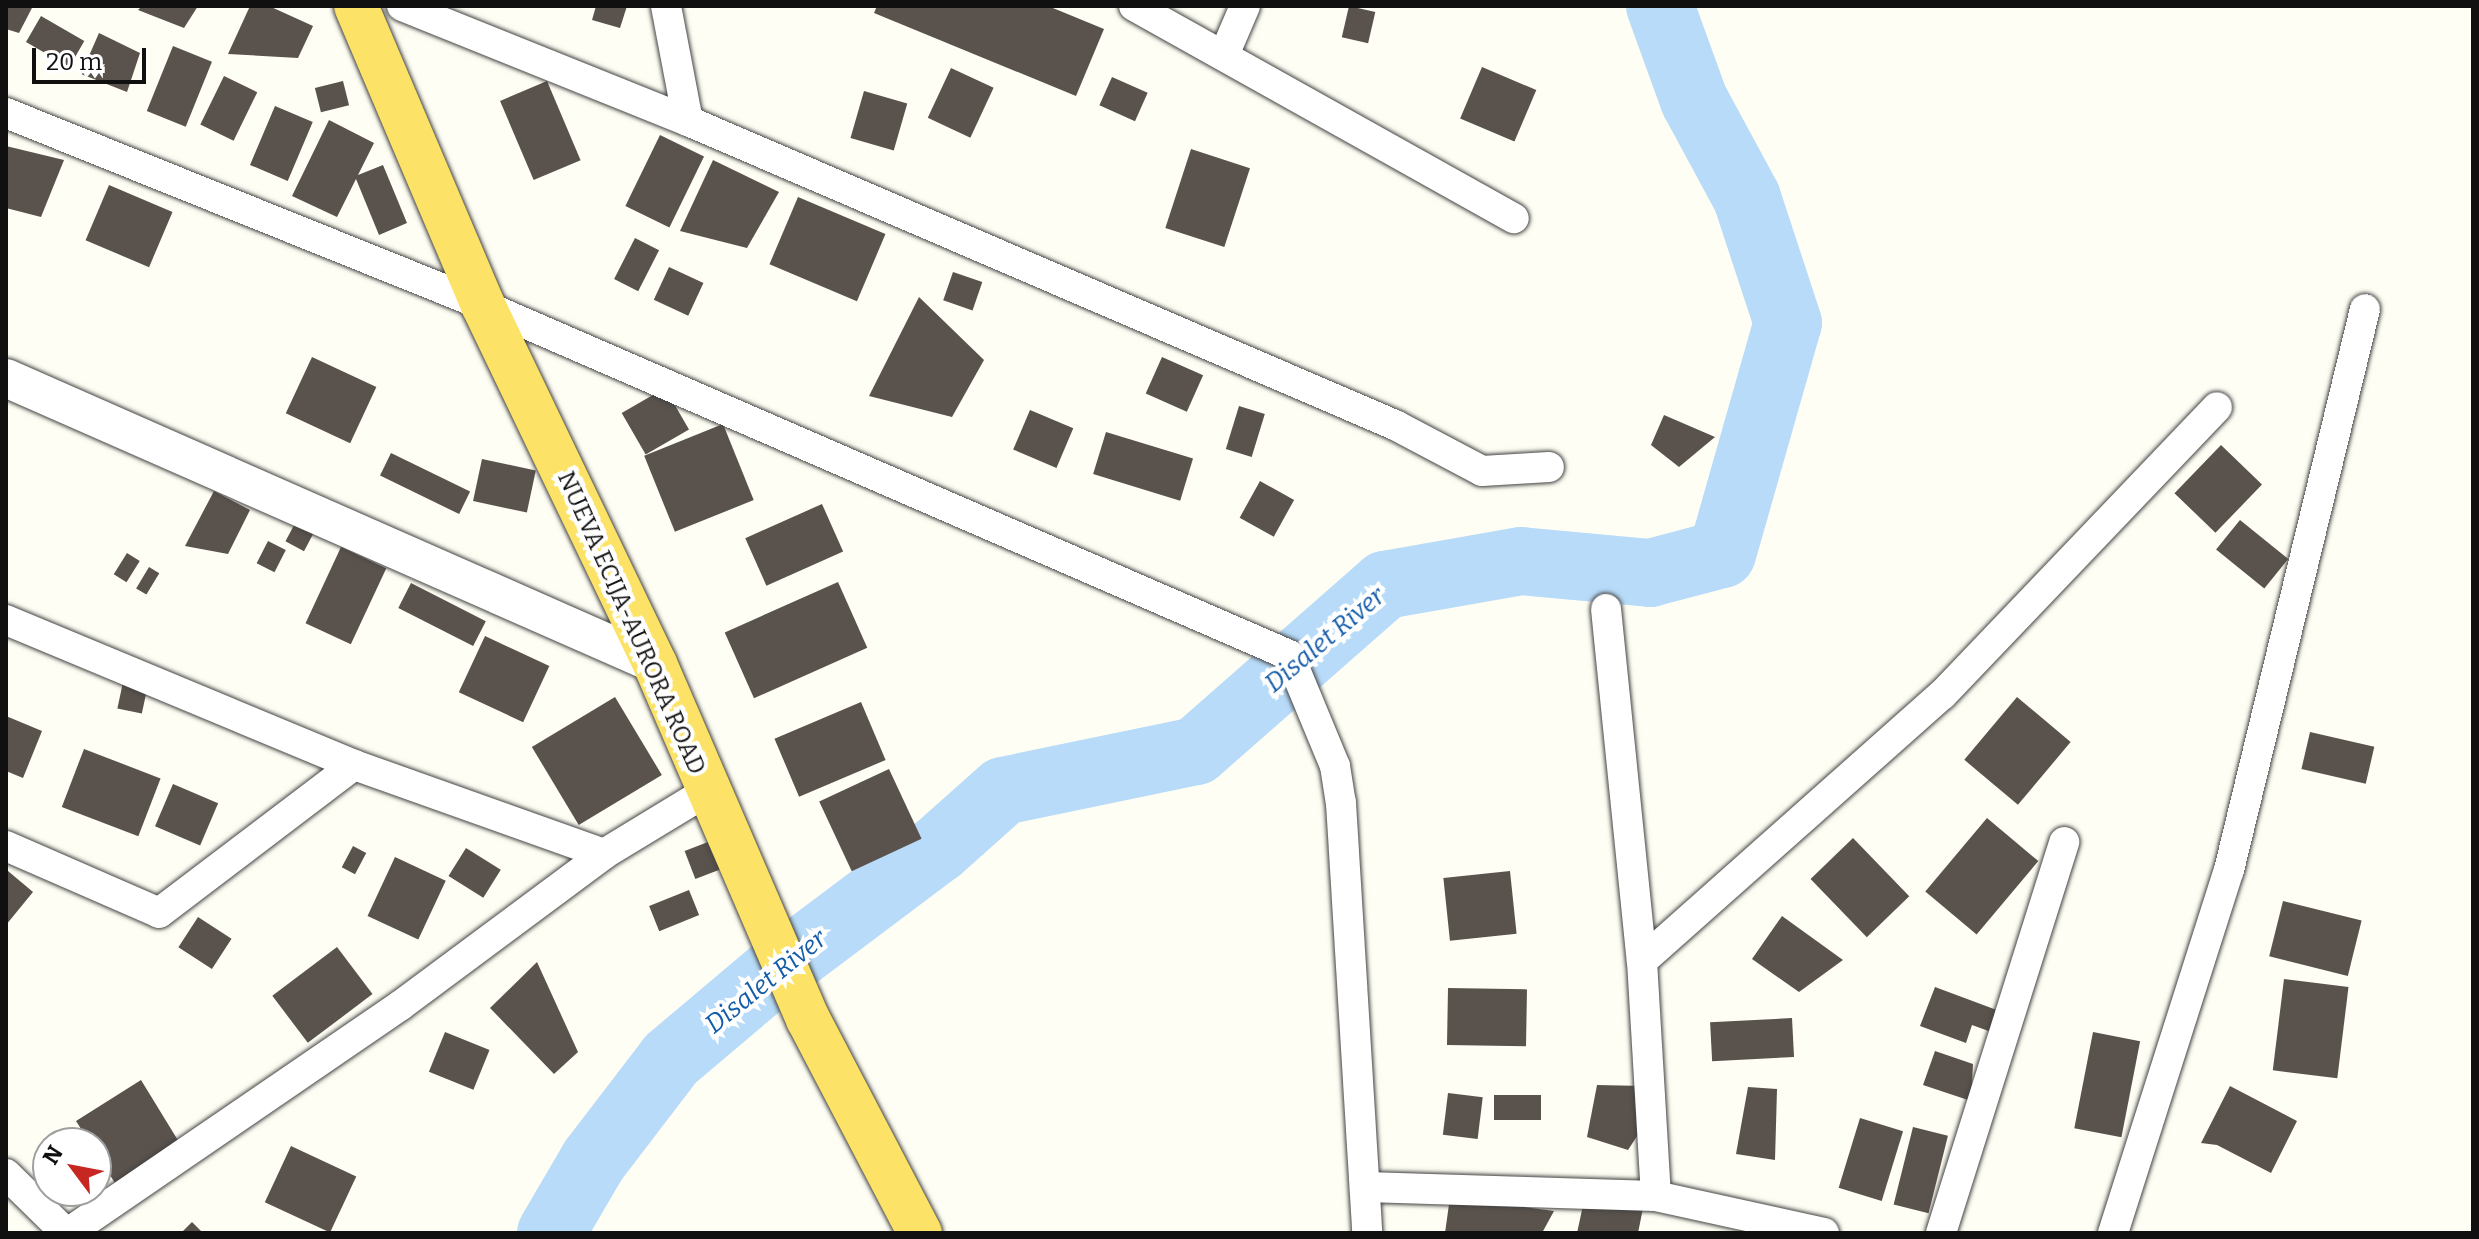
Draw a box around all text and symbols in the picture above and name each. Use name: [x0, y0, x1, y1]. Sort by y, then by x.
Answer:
scale bar: [36, 32, 150, 82]
text: 20 m: [46, 48, 102, 76]
street label: NUEVA ECIJA-AURORA ROAD: [551, 467, 711, 779]
water label: Disalet River: [1259, 581, 1391, 699]
water label: Disalet River: [699, 924, 833, 1040]
north arrow: [32, 1127, 112, 1207]
text: N: [37, 1141, 69, 1169]

